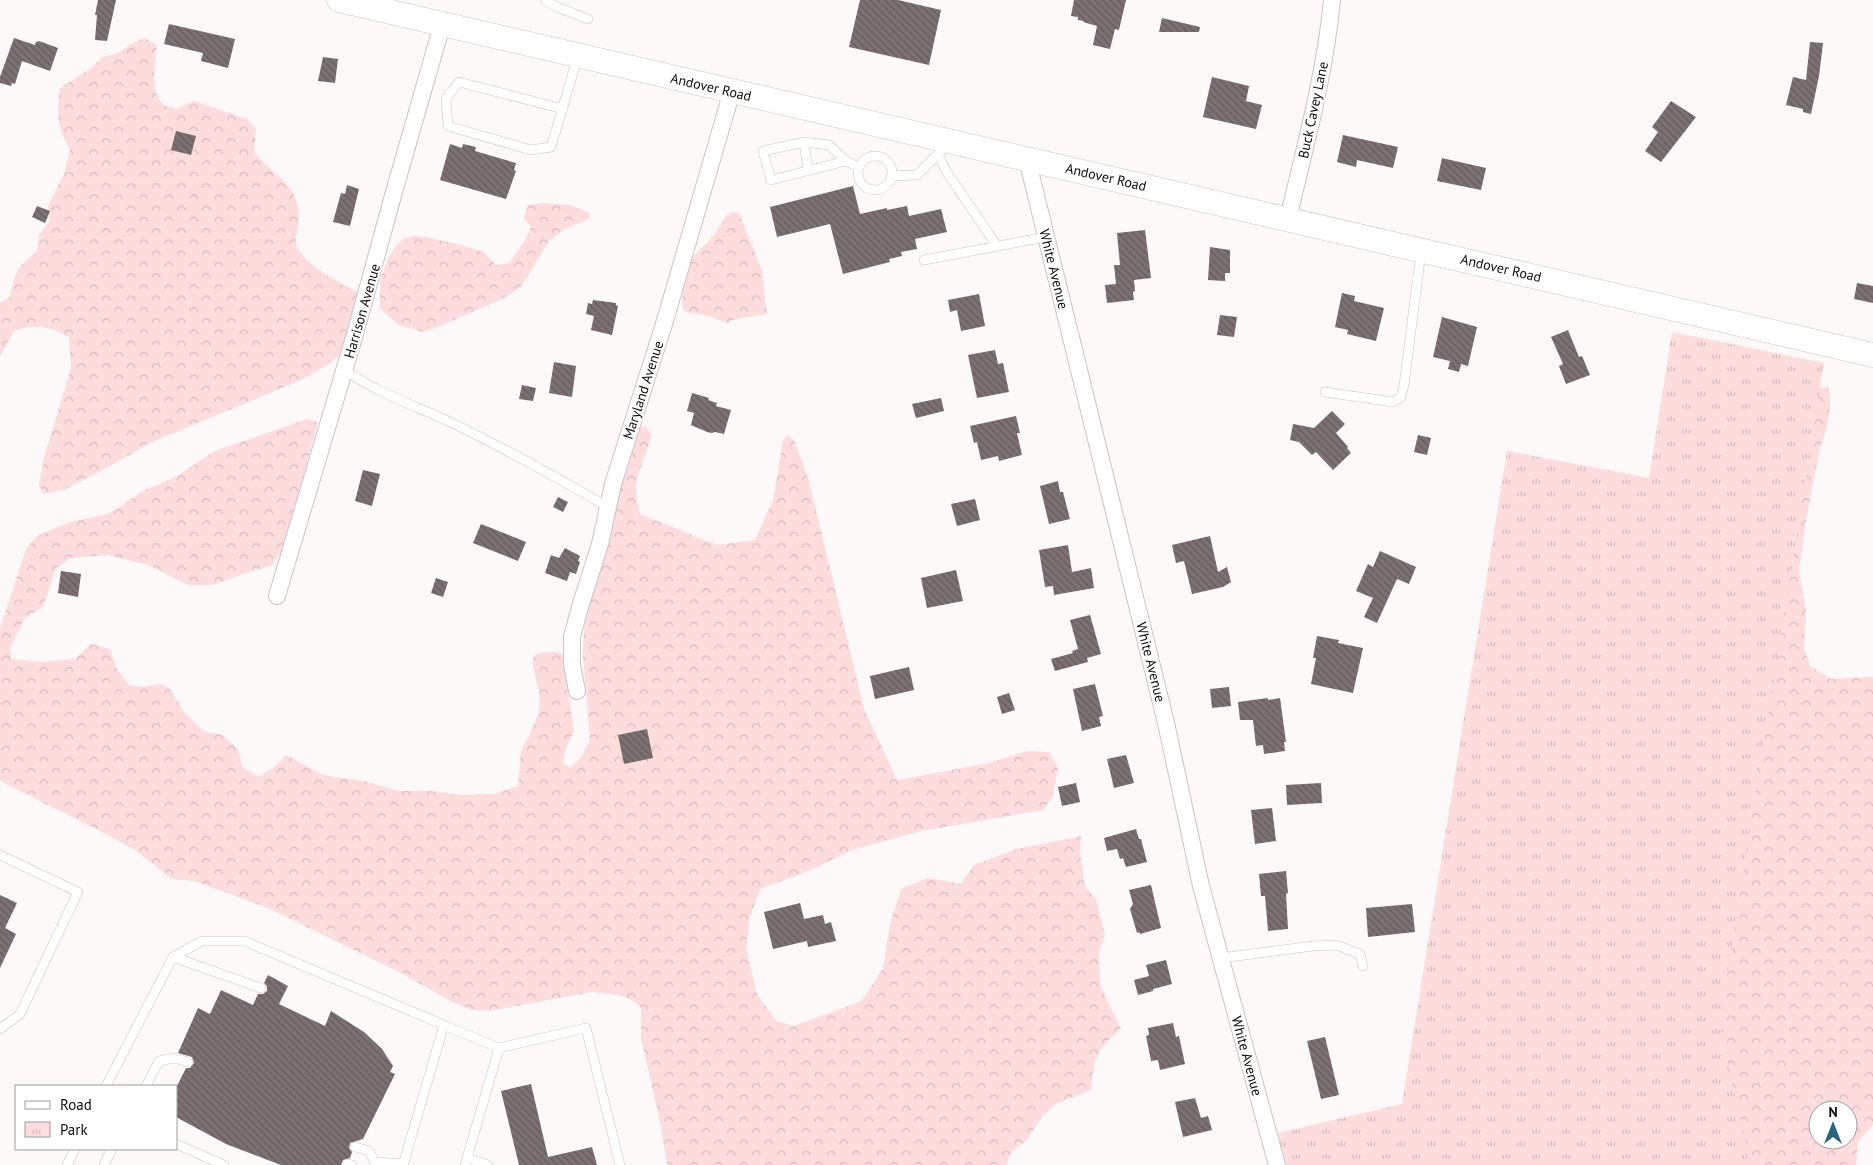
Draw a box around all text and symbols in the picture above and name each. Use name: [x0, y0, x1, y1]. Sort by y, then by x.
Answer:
street label: Buck Cavey Lane: [1294, 60, 1332, 160]
street label: Andover Road: [669, 69, 753, 105]
street label: Andover Road: [1064, 159, 1148, 195]
street label: White Avenue: [1035, 227, 1073, 311]
street label: Andover Road: [1459, 250, 1543, 286]
street label: Harrison Avenue: [340, 262, 384, 360]
street label: Maryland Avenue: [619, 338, 667, 442]
street label: White Avenue: [1132, 620, 1170, 704]
street label: White Avenue: [1228, 1014, 1266, 1098]
legend: [15, 1085, 178, 1150]
text: Road: [60, 1095, 92, 1114]
north arrow: [1808, 1100, 1858, 1150]
text: N: [1828, 1103, 1838, 1121]
text: Park: [60, 1120, 88, 1139]

